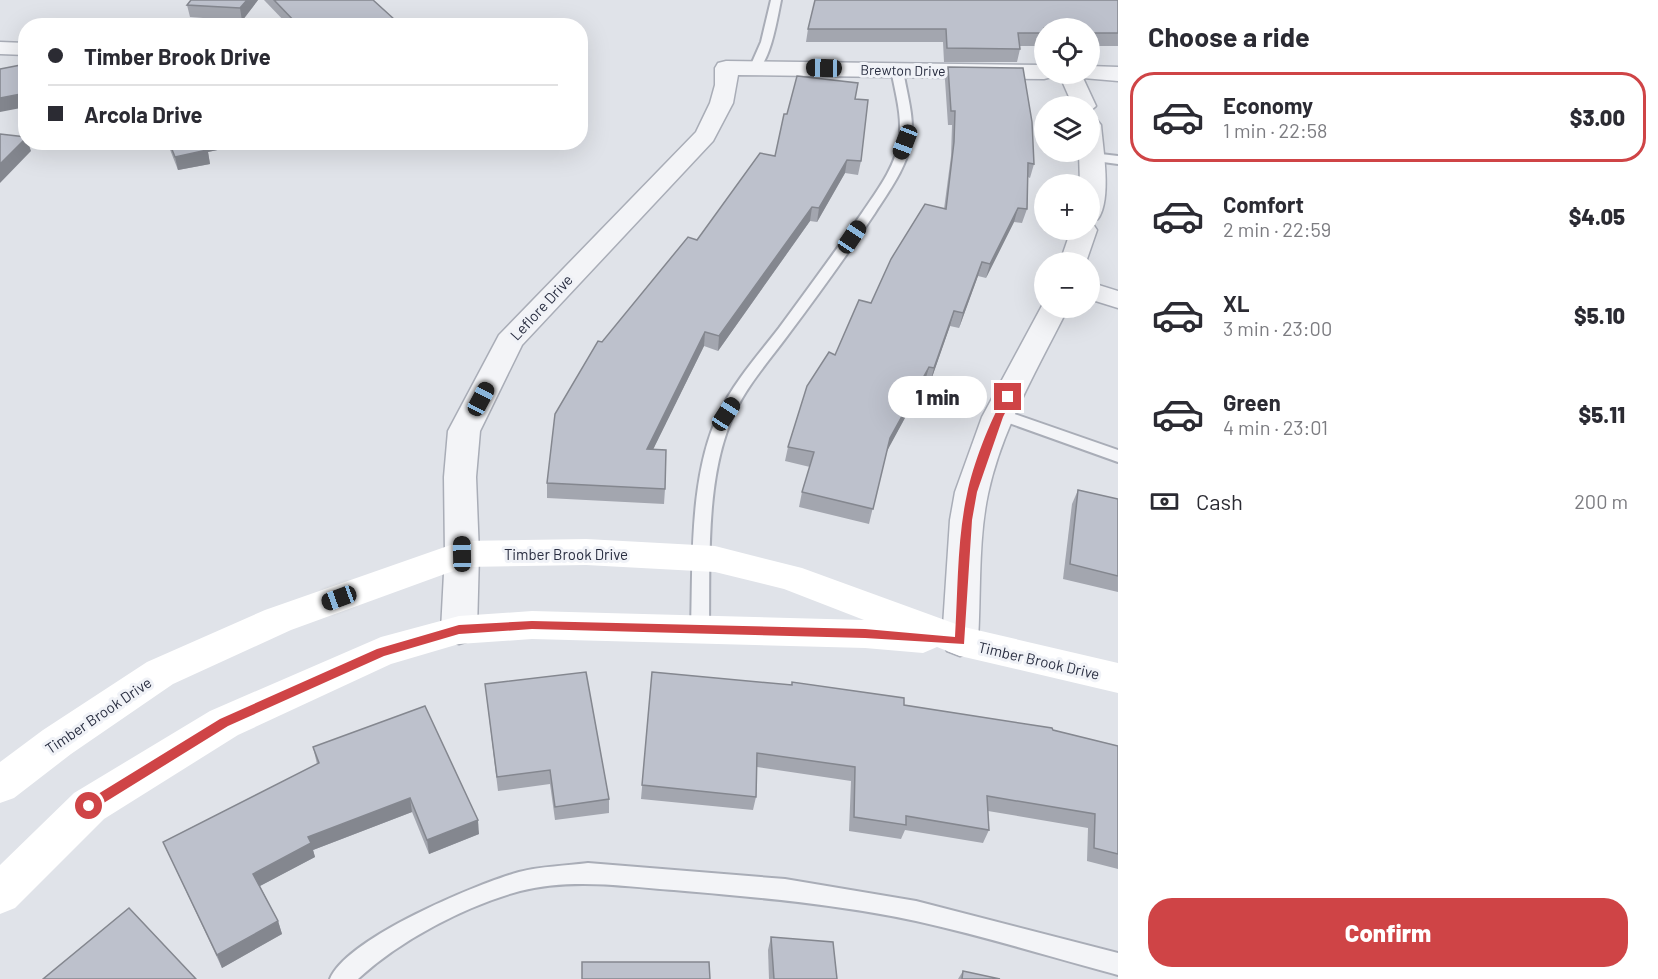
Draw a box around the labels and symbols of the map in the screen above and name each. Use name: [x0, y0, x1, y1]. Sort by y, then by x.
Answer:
car: [806, 59, 842, 77]
street label: Brewton Drive: [860, 61, 946, 79]
car: [890, 122, 920, 162]
car: [834, 217, 870, 257]
street label: Leflore Drive: [506, 270, 576, 344]
callout: 1 min: [888, 376, 987, 418]
car: [465, 379, 497, 419]
route end: [994, 383, 1021, 410]
car: [709, 394, 743, 434]
car: [453, 536, 471, 572]
street label: Timber Brook Drive: [504, 545, 628, 563]
car: [319, 583, 359, 613]
street label: Timber Brook Drive: [976, 637, 1102, 683]
street label: Timber Brook Drive: [42, 673, 155, 757]
route start: [75, 792, 102, 819]

